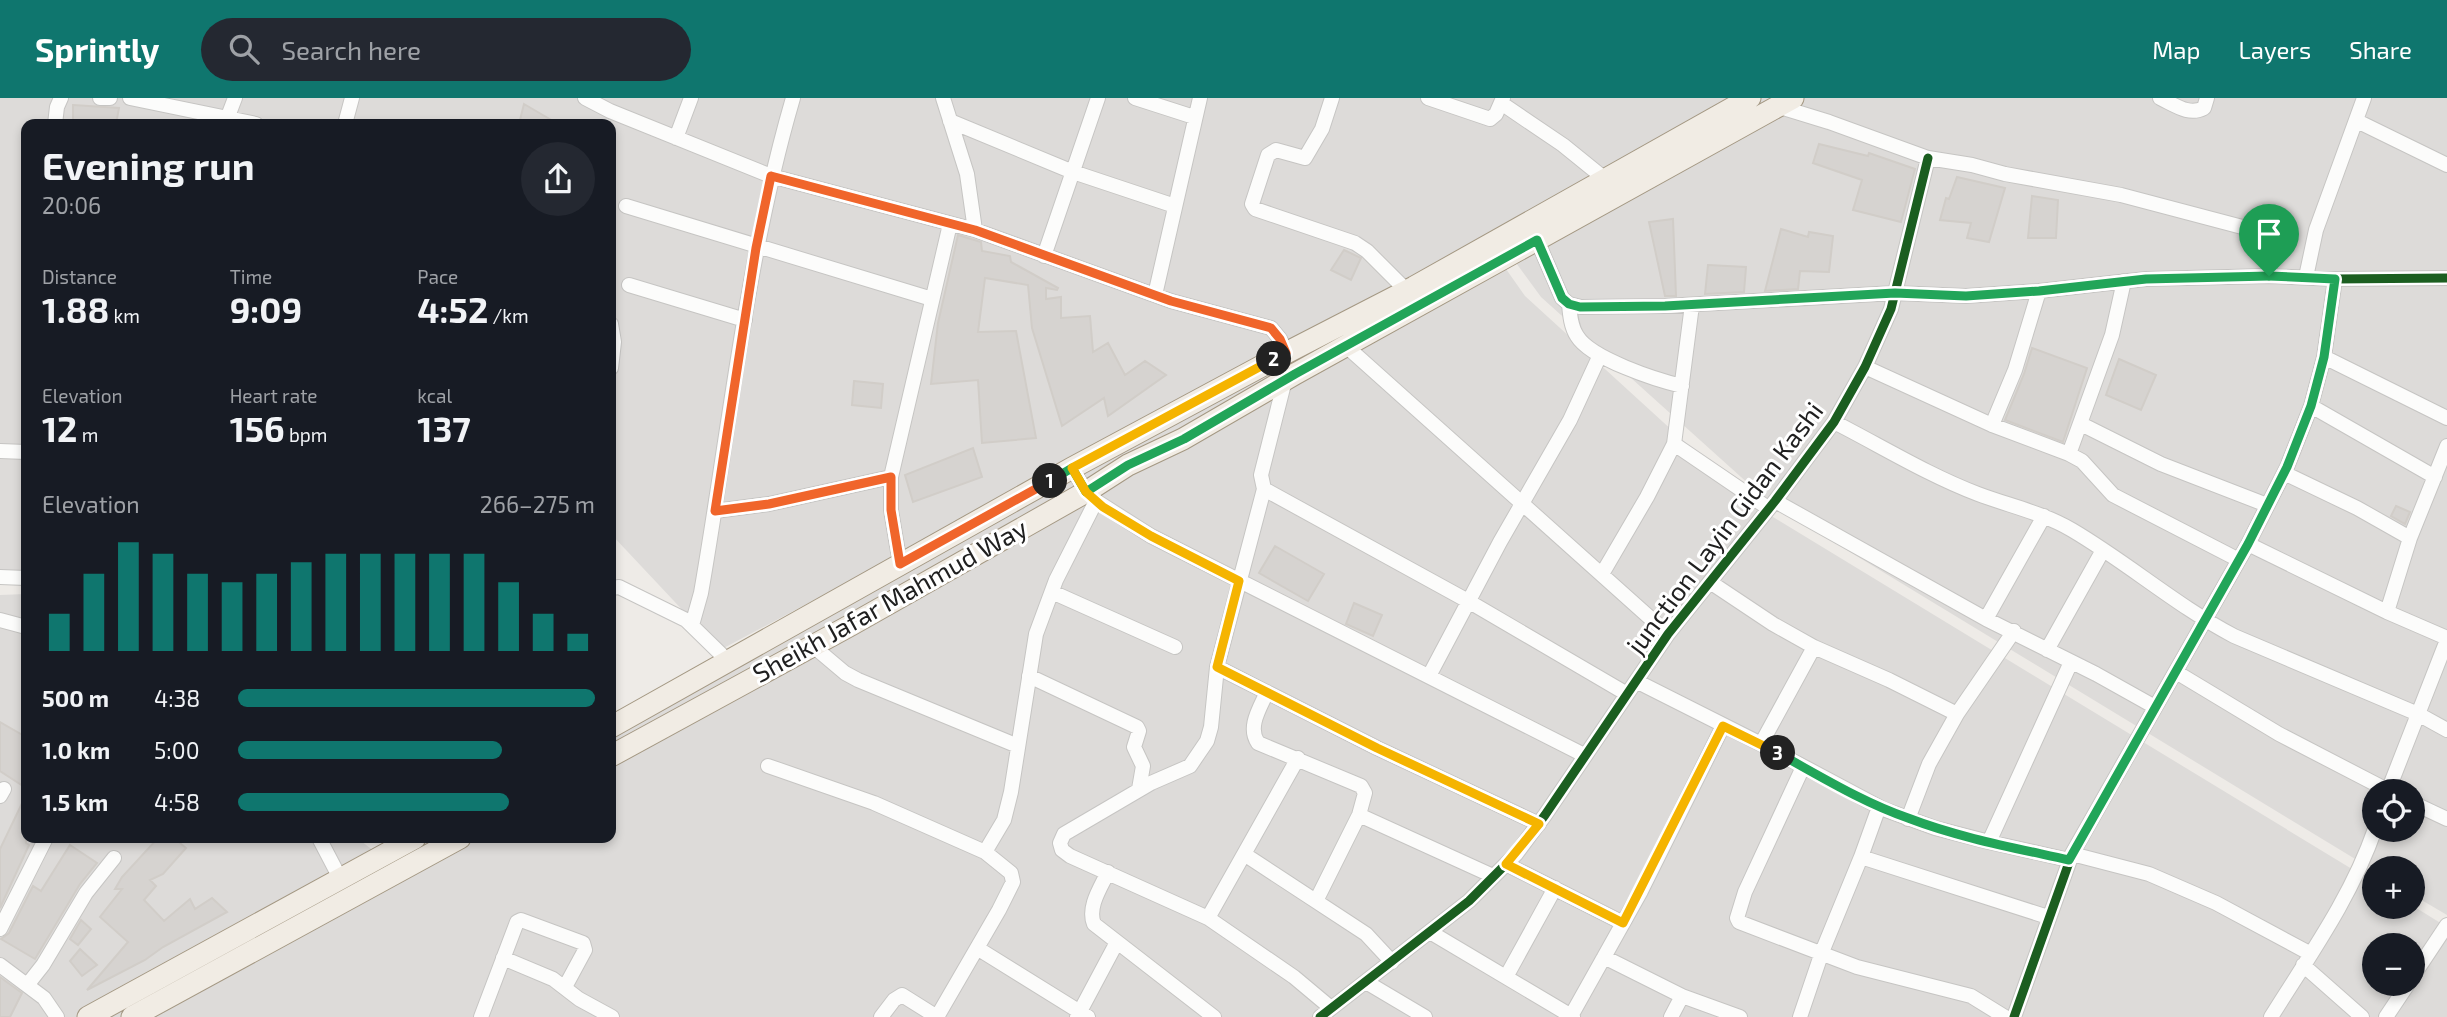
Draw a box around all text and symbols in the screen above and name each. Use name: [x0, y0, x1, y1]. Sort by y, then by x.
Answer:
search box: [201, 18, 691, 81]
text: Sprintly: [35, 29, 159, 69]
icon: search: [225, 30, 263, 68]
text: Search here: [281, 34, 421, 65]
text: Map: [2152, 35, 2200, 64]
text: Layers: [2238, 35, 2311, 64]
text: Share: [2349, 35, 2412, 64]
text: Evening run: [42, 142, 255, 188]
button: share: [521, 142, 595, 216]
text: 20:06: [42, 191, 101, 219]
pin: [2239, 204, 2299, 276]
icon: arrive: [2250, 215, 2288, 253]
text: Distance: [42, 265, 117, 288]
text: Time: [230, 265, 272, 288]
text: Pace: [417, 265, 458, 288]
text: 1.88: [42, 288, 109, 330]
text: 9:09: [230, 288, 302, 330]
text: 4:52: [417, 288, 488, 330]
text: km: [109, 304, 140, 327]
text: /km: [488, 304, 529, 327]
pin: 2: [1256, 342, 1292, 376]
text: 2: [1268, 347, 1279, 370]
text: Elevation: [42, 384, 123, 407]
text: Heart rate: [230, 384, 318, 407]
text: kcal: [417, 384, 452, 407]
street label: junction Layin Gidan Kashi: [1619, 395, 1829, 659]
text: 12: [42, 407, 77, 449]
text: 156: [230, 407, 285, 449]
text: 137: [417, 407, 471, 449]
text: m: [77, 423, 98, 446]
text: bpm: [285, 423, 327, 446]
pin: 1: [1032, 464, 1068, 498]
text: 1: [1045, 469, 1054, 492]
text: Elevation: [42, 490, 140, 518]
text: 266–275 m: [480, 490, 595, 518]
street label: Sheikh Jafar Mahmud Way: [747, 511, 1032, 688]
text: 500 m: [42, 684, 109, 712]
text: 4:38: [154, 684, 200, 712]
text: 1.0 km: [42, 736, 110, 764]
text: 5:00: [154, 736, 200, 764]
pin: 3: [1760, 736, 1796, 770]
text: 3: [1772, 741, 1783, 764]
map controls: [2362, 779, 2425, 996]
button: locate: [2362, 779, 2425, 842]
text: 1.5 km: [42, 788, 108, 816]
text: 4:58: [154, 788, 200, 816]
button: +: [2362, 856, 2425, 919]
button: −: [2362, 933, 2425, 996]

